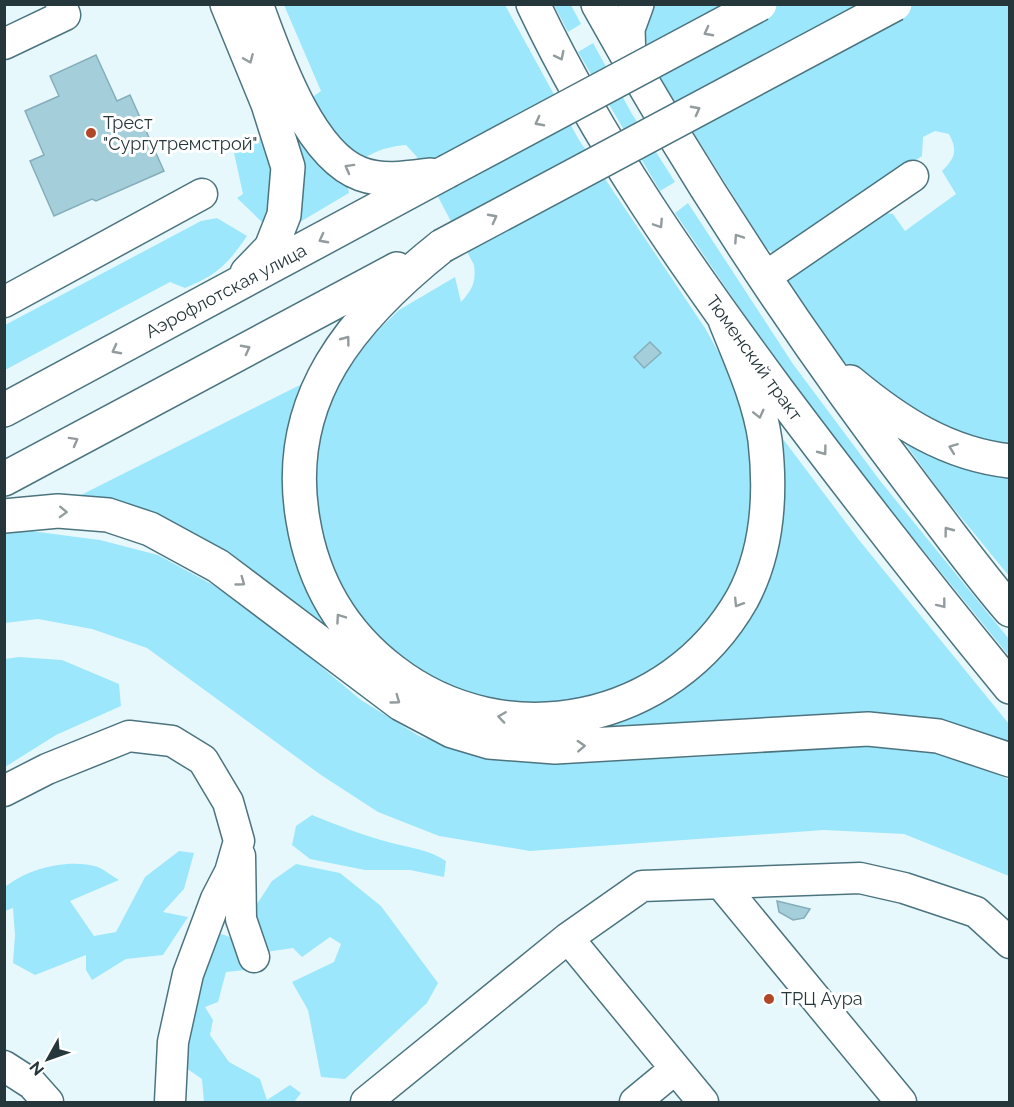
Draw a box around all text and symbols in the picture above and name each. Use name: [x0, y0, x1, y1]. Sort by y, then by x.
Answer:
one-way arrow: [704, 25, 715, 36]
one-way arrow: [553, 50, 564, 61]
one-way arrow: [242, 52, 254, 63]
one-way arrow: [690, 106, 701, 118]
place label: Трест "Сургутремстрой": [103, 112, 258, 154]
one-way arrow: [534, 115, 545, 126]
marker: Трест "Сургутремстрой": [84, 126, 98, 140]
one-way arrow: [345, 164, 356, 175]
one-way arrow: [487, 214, 498, 225]
one-way arrow: [652, 218, 664, 228]
one-way arrow: [319, 232, 329, 243]
one-way arrow: [734, 233, 745, 244]
street label: Аэрофлотская улица: [142, 239, 310, 342]
street label: Тюменский тракт: [702, 291, 807, 425]
one-way arrow: [339, 335, 350, 346]
one-way arrow: [112, 343, 122, 354]
one-way arrow: [240, 345, 250, 356]
one-way arrow: [752, 409, 765, 419]
one-way arrow: [68, 437, 78, 448]
one-way arrow: [948, 443, 959, 455]
one-way arrow: [815, 444, 826, 455]
one-way arrow: [58, 505, 67, 518]
one-way arrow: [944, 527, 955, 538]
one-way arrow: [234, 575, 245, 586]
one-way arrow: [734, 597, 746, 607]
one-way arrow: [935, 598, 946, 609]
one-way arrow: [336, 614, 347, 625]
one-way arrow: [389, 693, 400, 704]
one-way arrow: [497, 712, 506, 724]
one-way arrow: [576, 739, 585, 752]
place label: ТРЦ Аура: [781, 988, 863, 1009]
marker: ТРЦ Аура: [762, 992, 776, 1006]
north arrow: [18, 1029, 78, 1089]
text: N: [26, 1058, 48, 1079]

